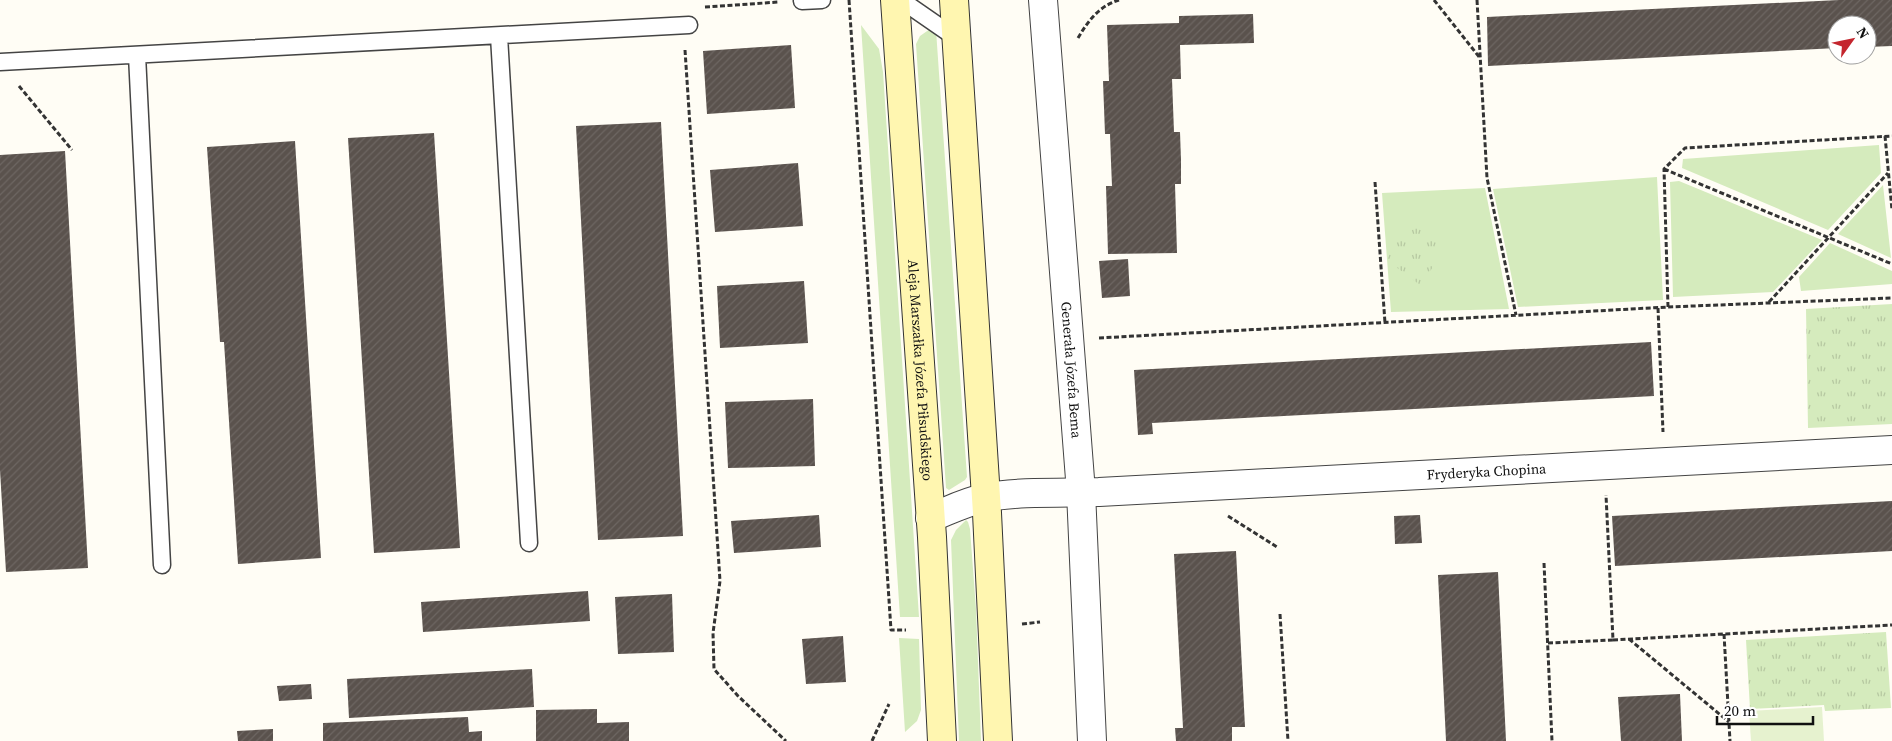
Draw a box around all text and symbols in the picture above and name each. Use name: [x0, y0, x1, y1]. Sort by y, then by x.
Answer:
north arrow: [1827, 15, 1877, 65]
text: N: [1852, 23, 1874, 43]
street label: Aleja Marszałka Józefa Piłsudskiego: [903, 259, 938, 482]
street label: Generała Józefa Bema: [1056, 301, 1087, 440]
street label: Fryderyka Chopina: [1426, 458, 1548, 485]
scale bar: [1717, 694, 1813, 726]
text: 20 m: [1724, 700, 1756, 721]

